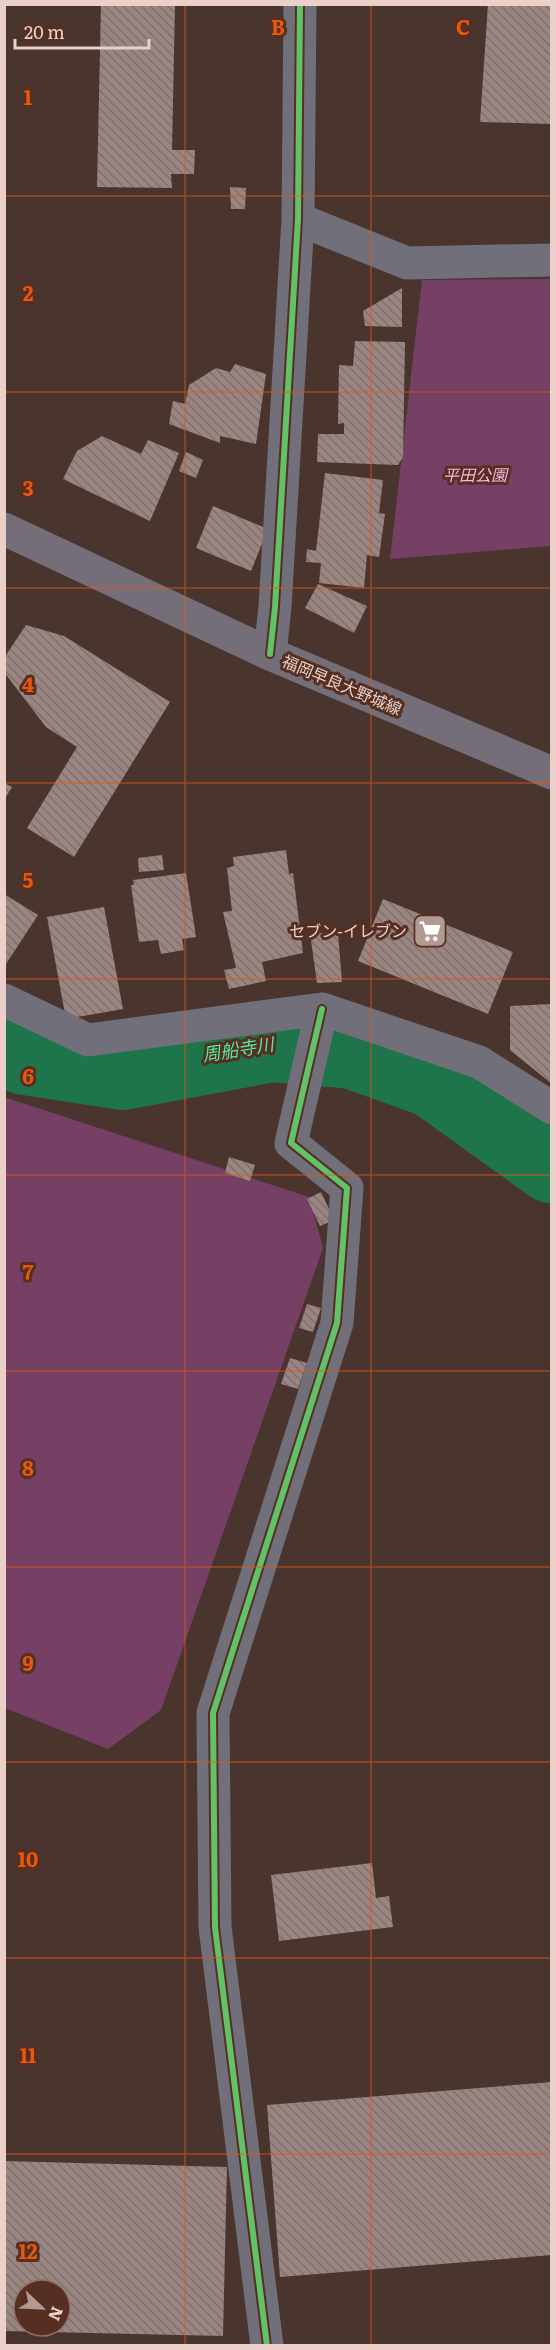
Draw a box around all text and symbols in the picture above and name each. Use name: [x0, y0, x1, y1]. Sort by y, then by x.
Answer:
text: B: [271, 11, 285, 41]
text: C: [456, 11, 470, 41]
scale bar: [15, 12, 148, 50]
text: 20 m: [24, 18, 65, 45]
text: 1: [24, 81, 32, 111]
text: 2: [23, 277, 34, 307]
park label: 平田公園: [443, 462, 509, 486]
text: 3: [22, 472, 34, 502]
street label: 福岡早良大野城線: [279, 648, 406, 720]
text: 4: [22, 668, 34, 698]
text: 5: [23, 864, 34, 894]
supermarket icon: セブン-イレブン: [412, 913, 448, 949]
place label: セブン-イレブン: [289, 918, 407, 942]
water label: 周船寺川: [200, 1029, 277, 1067]
text: 6: [22, 1060, 34, 1090]
text: 7: [23, 1256, 34, 1286]
text: 8: [22, 1452, 34, 1482]
text: 9: [22, 1647, 34, 1677]
text: 10: [18, 1843, 38, 1873]
text: 11: [20, 2039, 36, 2069]
text: 12: [18, 2235, 38, 2265]
north arrow: [12, 2278, 72, 2338]
text: N: [43, 2303, 70, 2325]

